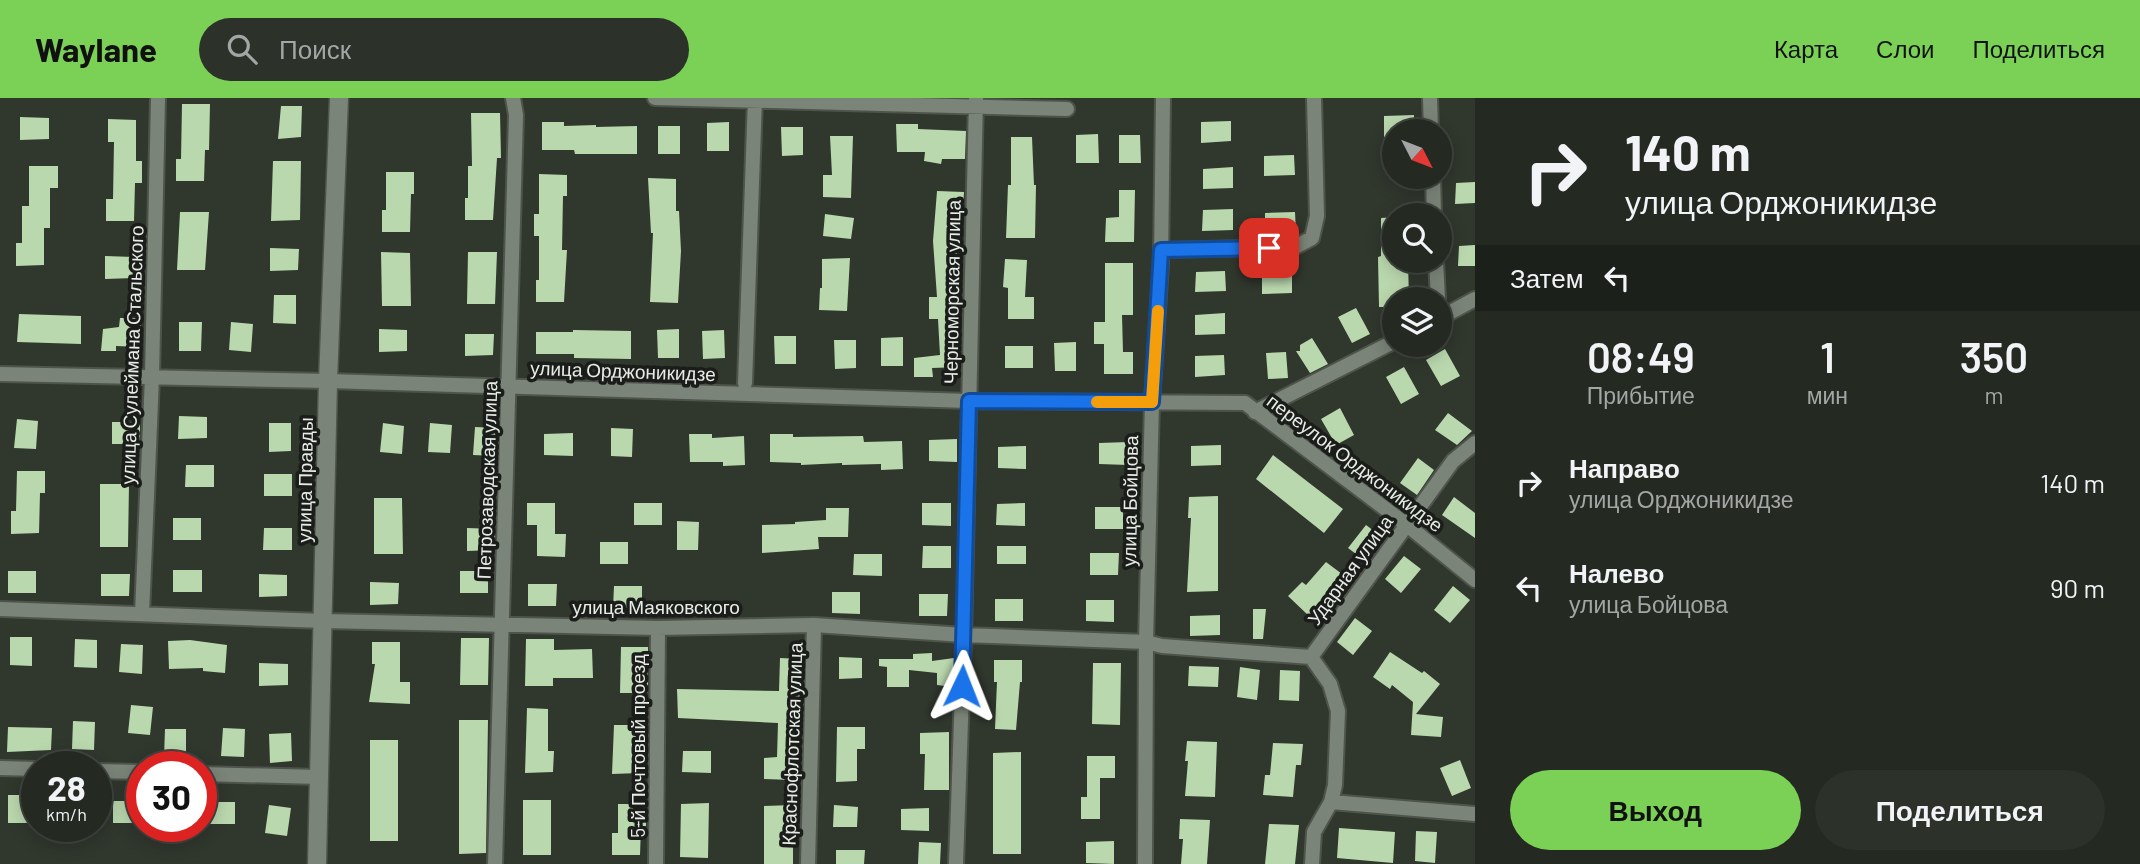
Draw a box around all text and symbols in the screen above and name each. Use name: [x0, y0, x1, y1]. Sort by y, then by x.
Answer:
search box: [199, 18, 689, 81]
text: Waylane: [35, 29, 157, 69]
icon: search: [223, 30, 261, 68]
text: Поиск: [279, 33, 351, 64]
text: Карта: [1774, 34, 1838, 63]
text: Слои: [1876, 34, 1934, 63]
text: Поделиться: [1972, 34, 2105, 63]
north arrow: [1382, 119, 1452, 189]
map controls: [1382, 119, 1452, 357]
text: 140 m: [1625, 122, 1751, 181]
icon: right: [1510, 126, 1601, 217]
text: улица Орджоникидзе: [1625, 182, 1937, 220]
street label: Черноморская улица: [938, 199, 965, 384]
button: search: [1382, 203, 1452, 273]
pin: [1239, 218, 1299, 278]
street label: улица Сулеймана Стальского: [115, 225, 148, 485]
icon: arrive: [1250, 229, 1288, 267]
icon: left: [1598, 259, 1636, 297]
text: Затем: [1510, 262, 1584, 293]
button: layers: [1382, 287, 1452, 357]
text: 08:49: [1587, 331, 1695, 381]
text: 1: [1820, 331, 1835, 381]
text: 350: [1960, 331, 2028, 381]
street label: улица Орджоникидзе: [530, 356, 716, 385]
street label: Петрозаводская улица: [472, 380, 501, 580]
text: Прибытие: [1587, 381, 1695, 409]
text: мин: [1807, 381, 1848, 409]
text: m: [1984, 381, 2004, 409]
street label: переулок Орджоникидзе: [1263, 389, 1448, 536]
street label: улица Правды: [292, 417, 317, 543]
street label: улица Бойцова: [1117, 435, 1142, 567]
text: Направо: [1569, 452, 1680, 483]
icon: right: [1510, 464, 1548, 502]
text: 140 m: [2040, 467, 2105, 498]
text: улица Орджоникидзе: [1569, 485, 1794, 513]
street label: Ударная улица: [1302, 510, 1397, 629]
text: Налево: [1569, 557, 1664, 588]
icon: left: [1510, 569, 1548, 607]
text: 90 m: [2050, 572, 2105, 603]
text: улица Бойцова: [1569, 590, 1728, 618]
street label: улица Маяковского: [572, 595, 740, 618]
street label: Краснофлотская улица: [776, 642, 807, 846]
position arrow: [925, 649, 999, 723]
street label: 5-й Почтовый проезд: [626, 654, 649, 838]
speed limit sign: 30: [126, 751, 217, 842]
text: 28: [47, 766, 86, 808]
button: Выход: [1510, 770, 1801, 850]
button: Поделиться: [1815, 770, 2105, 850]
text: km/h: [46, 803, 87, 825]

